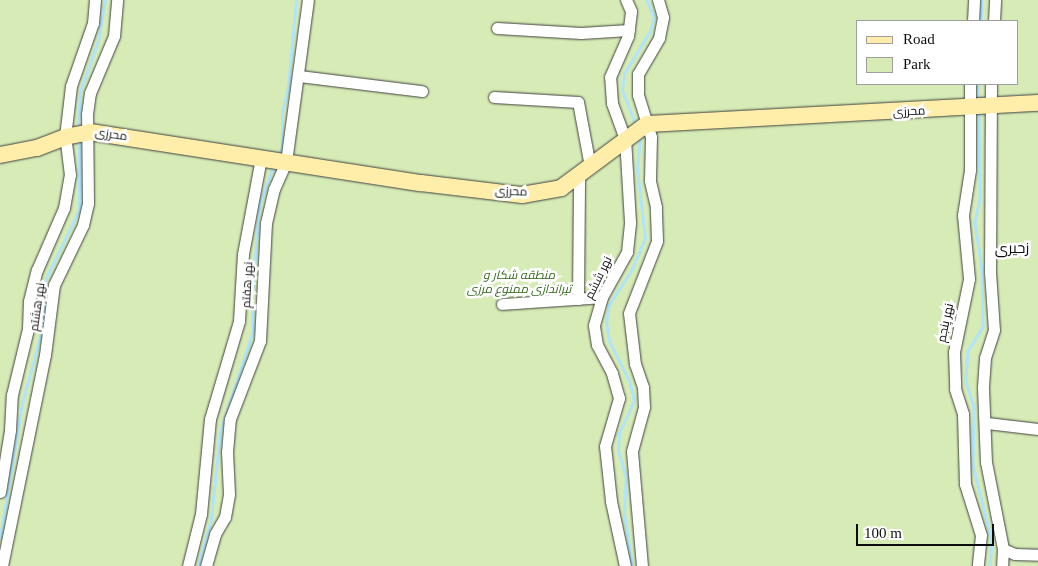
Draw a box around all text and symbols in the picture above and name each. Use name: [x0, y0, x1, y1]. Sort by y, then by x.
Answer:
legend: [856, 20, 1018, 85]
text: Road: [903, 31, 935, 47]
text: Park: [903, 56, 931, 72]
street label: محرزی: [892, 104, 926, 120]
street label: محرزی: [94, 126, 128, 144]
street label: محرزی: [495, 184, 527, 200]
district label: زحیری: [995, 240, 1029, 258]
street label: نهر ششم: [582, 254, 616, 302]
street label: نهر هفتم: [240, 261, 256, 309]
park label: منطقه شکار و تیراندازی ممنوع مرزی: [467, 269, 571, 297]
street label: نهر هشتم: [27, 282, 49, 332]
street label: نهر پنجم: [935, 302, 957, 344]
scale bar: [858, 514, 996, 546]
text: 100 m: [864, 525, 902, 541]

